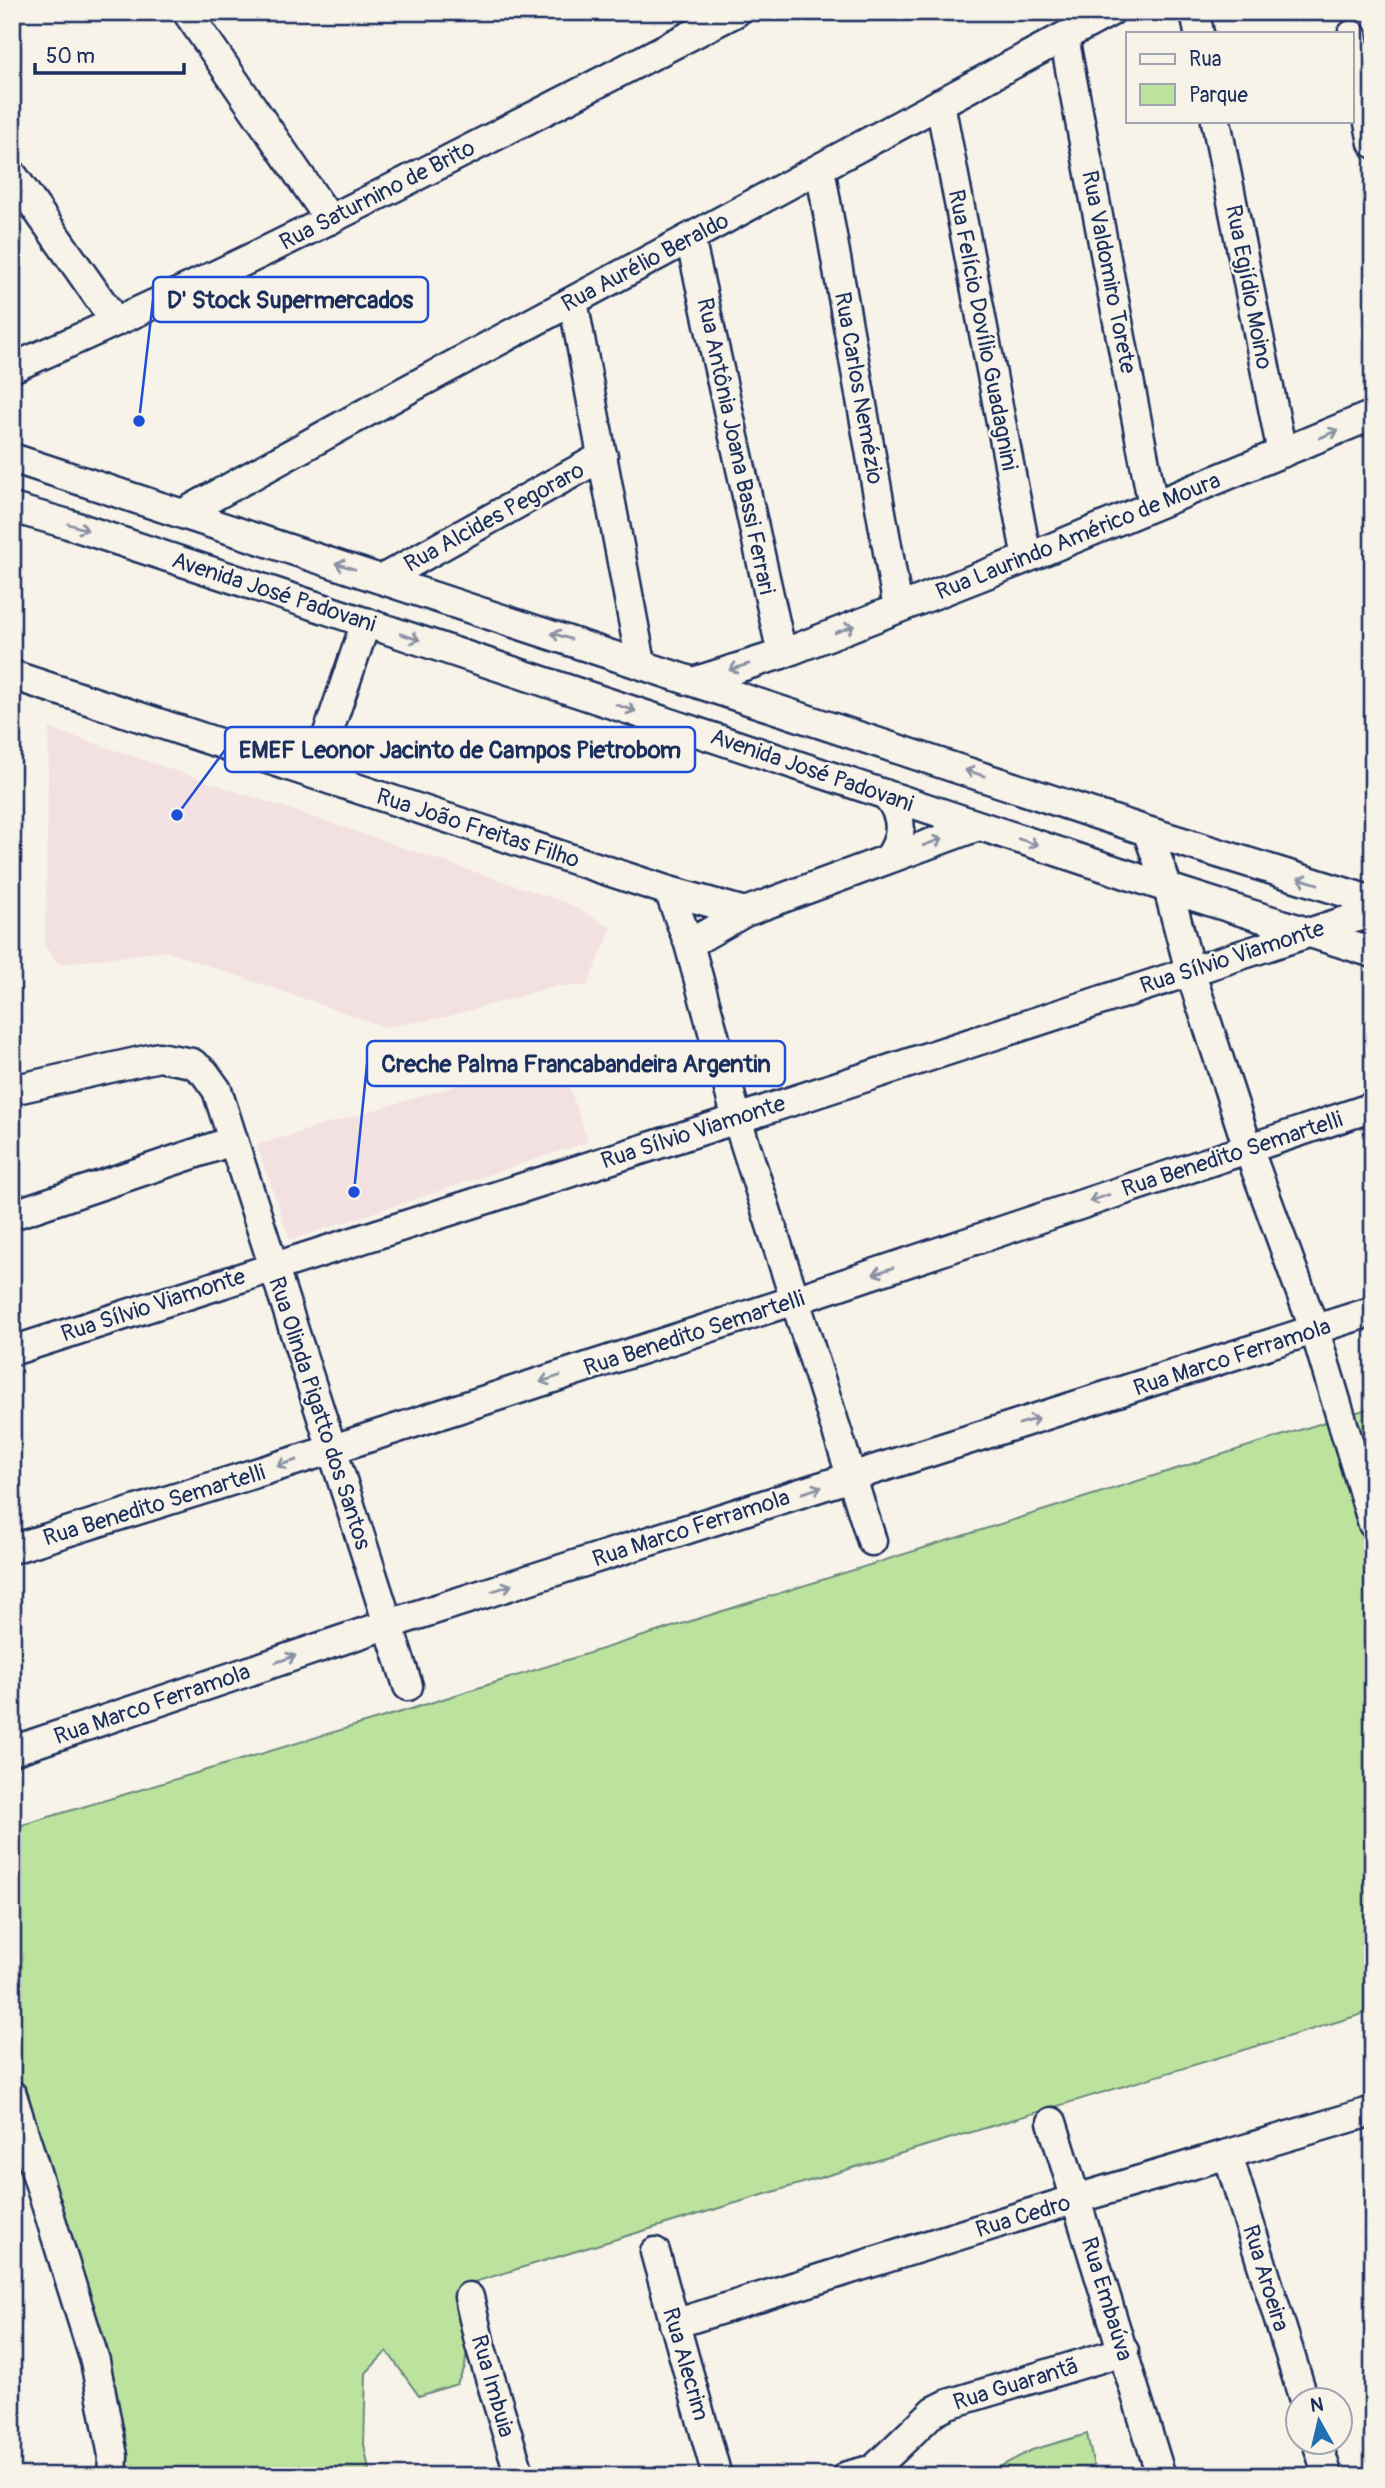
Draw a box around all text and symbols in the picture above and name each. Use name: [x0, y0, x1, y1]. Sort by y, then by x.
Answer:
scale bar: [35, 32, 184, 76]
legend: [1126, 32, 1354, 122]
text: 50 m: [46, 43, 95, 70]
text: Rua: [1189, 46, 1222, 73]
text: Parque: [1189, 82, 1248, 109]
street label: Rua Saturnino de Brito: [274, 133, 480, 257]
street label: Rua Valdomiro Torete: [1075, 168, 1143, 377]
street label: Rua Felício Dovílio Guadagnini: [942, 187, 1024, 473]
street label: Rua Egjídio Moino: [1219, 202, 1279, 372]
street label: Rua Aurélio Beraldo: [556, 206, 734, 318]
callout: D' Stock Supermercados: [153, 277, 428, 322]
text: D' Stock Supermercados: [167, 286, 414, 315]
street label: Rua Carlos Nemézio: [828, 290, 890, 486]
street label: Rua Antônia Joana Bassi Ferrari: [690, 295, 782, 597]
one-way arrow: [1318, 426, 1339, 439]
street label: Rua Alcides Pegoraro: [399, 455, 589, 579]
street label: Rua Laurindo Américo de Moura: [932, 466, 1224, 606]
one-way arrow: [66, 522, 88, 535]
street label: Avenida José Padovani: [168, 545, 380, 639]
one-way arrow: [334, 558, 356, 571]
one-way arrow: [834, 621, 856, 634]
one-way arrow: [550, 629, 572, 642]
one-way arrow: [399, 631, 421, 644]
one-way arrow: [728, 662, 750, 674]
one-way arrow: [615, 703, 637, 715]
street label: Avenida José Padovani: [707, 722, 917, 818]
callout: EMEF Leonor Jacinto de Campos Pietrobom: [225, 727, 695, 772]
text: EMEF Leonor Jacinto de Campos Pietrobom: [239, 736, 681, 765]
one-way arrow: [964, 766, 986, 778]
street label: Rua João Freitas Filho: [373, 781, 583, 875]
one-way arrow: [921, 835, 943, 848]
one-way arrow: [1017, 836, 1039, 849]
one-way arrow: [1297, 874, 1319, 886]
street label: Rua Sílvio Viamonte: [1136, 913, 1328, 1000]
callout: Creche Palma Francabandeira Argentin: [367, 1041, 785, 1086]
text: Creche Palma Francabandeira Argentin: [381, 1050, 771, 1079]
street label: Rua Sílvio Viamonte: [597, 1088, 789, 1175]
street label: Rua Benedito Semartelli: [1118, 1105, 1346, 1203]
one-way arrow: [1088, 1193, 1110, 1205]
street label: Rua Sílvio Viamonte: [57, 1261, 249, 1348]
one-way arrow: [873, 1265, 895, 1278]
street label: Rua Olinda Pigatto dos Santos: [262, 1273, 378, 1553]
street label: Rua Benedito Semartelli: [580, 1284, 808, 1382]
street label: Rua Marco Ferramola: [1130, 1311, 1334, 1403]
one-way arrow: [540, 1374, 562, 1386]
one-way arrow: [1018, 1414, 1040, 1427]
street label: Rua Benedito Semartelli: [40, 1457, 268, 1553]
one-way arrow: [276, 1458, 298, 1471]
street label: Rua Marco Ferramola: [589, 1482, 793, 1574]
one-way arrow: [801, 1483, 823, 1495]
one-way arrow: [491, 1581, 513, 1594]
one-way arrow: [274, 1651, 296, 1664]
street label: Rua Marco Ferramola: [50, 1657, 254, 1751]
street label: Rua Cedro: [972, 2188, 1074, 2244]
street label: Rua Aroeira: [1236, 2221, 1296, 2335]
street label: Rua Embaúva: [1074, 2234, 1140, 2364]
street label: Rua Alecrim: [656, 2304, 716, 2424]
street label: Rua Imbuia: [465, 2331, 521, 2441]
street label: Rua Guarantã: [949, 2351, 1083, 2417]
north arrow: [1284, 2386, 1354, 2456]
text: N: [1309, 2392, 1325, 2418]

